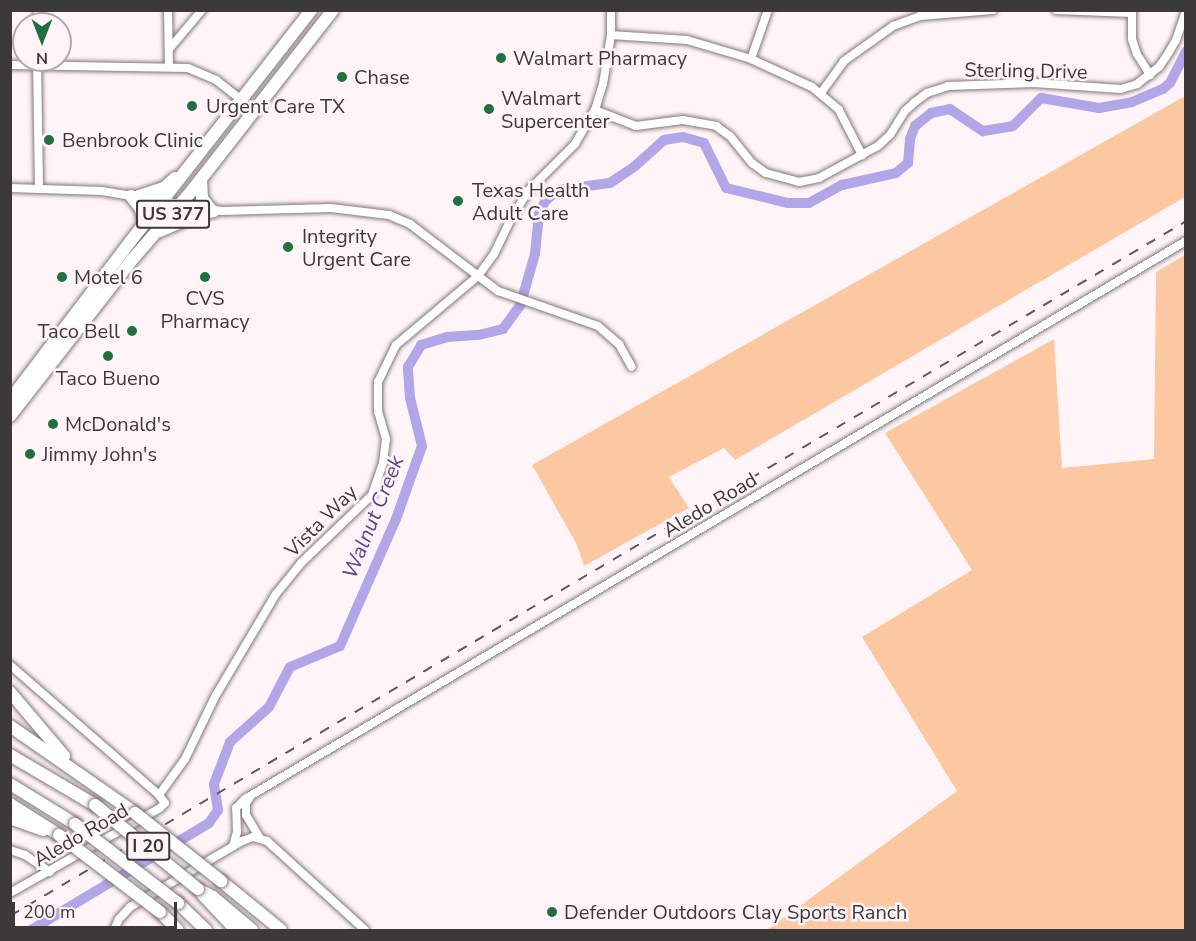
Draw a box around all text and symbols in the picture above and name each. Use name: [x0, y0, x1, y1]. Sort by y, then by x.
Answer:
north arrow: [12, 12, 72, 72]
place label: Walmart Pharmacy: [513, 46, 687, 70]
text: N: [36, 47, 48, 69]
marker: Walmart Pharmacy: [494, 51, 508, 65]
street label: Sterling Drive: [964, 58, 1088, 84]
place label: Chase: [354, 65, 410, 89]
marker: Chase: [335, 70, 349, 84]
place label: Walmart Supercenter: [501, 86, 610, 133]
place label: Urgent Care TX: [206, 94, 345, 118]
marker: Urgent Care TX: [183, 97, 201, 115]
marker: Walmart Supercenter: [482, 102, 496, 116]
place label: Benbrook Clinic: [62, 128, 203, 152]
marker: Benbrook Clinic: [40, 131, 58, 149]
place label: Texas Health Adult Care: [472, 178, 589, 225]
marker: Texas Health Adult Care: [449, 192, 467, 210]
road number: US 377: [136, 199, 210, 229]
place label: Integrity Urgent Care: [302, 224, 411, 271]
marker: Integrity Urgent Care: [279, 238, 297, 256]
place label: Motel 6: [74, 265, 143, 289]
marker: Motel 6: [55, 270, 69, 284]
marker: CVS Pharmacy: [198, 270, 212, 284]
place label: CVS Pharmacy: [160, 286, 250, 333]
place label: Taco Bell: [38, 319, 120, 343]
marker: Taco Bell: [125, 324, 139, 338]
marker: Taco Bueno: [101, 349, 115, 363]
place label: Taco Bueno: [56, 366, 160, 390]
place label: McDonald's: [65, 412, 171, 436]
marker: McDonald's: [46, 417, 60, 431]
place label: Jimmy John's: [42, 442, 157, 466]
marker: Jimmy John's: [23, 447, 37, 461]
water label: Walnut Creek: [337, 452, 409, 582]
street label: Aledo Road: [659, 468, 761, 542]
street label: Vista Way: [280, 480, 362, 562]
street label: Aledo Road: [29, 798, 133, 872]
road number: I 20: [126, 831, 170, 861]
scale bar: [15, 890, 180, 928]
text: 200 m: [23, 900, 75, 924]
place label: Defender Outdoors Clay Sports Ranch: [564, 900, 907, 924]
marker: Defender Outdoors Clay Sports Ranch: [545, 905, 559, 919]

